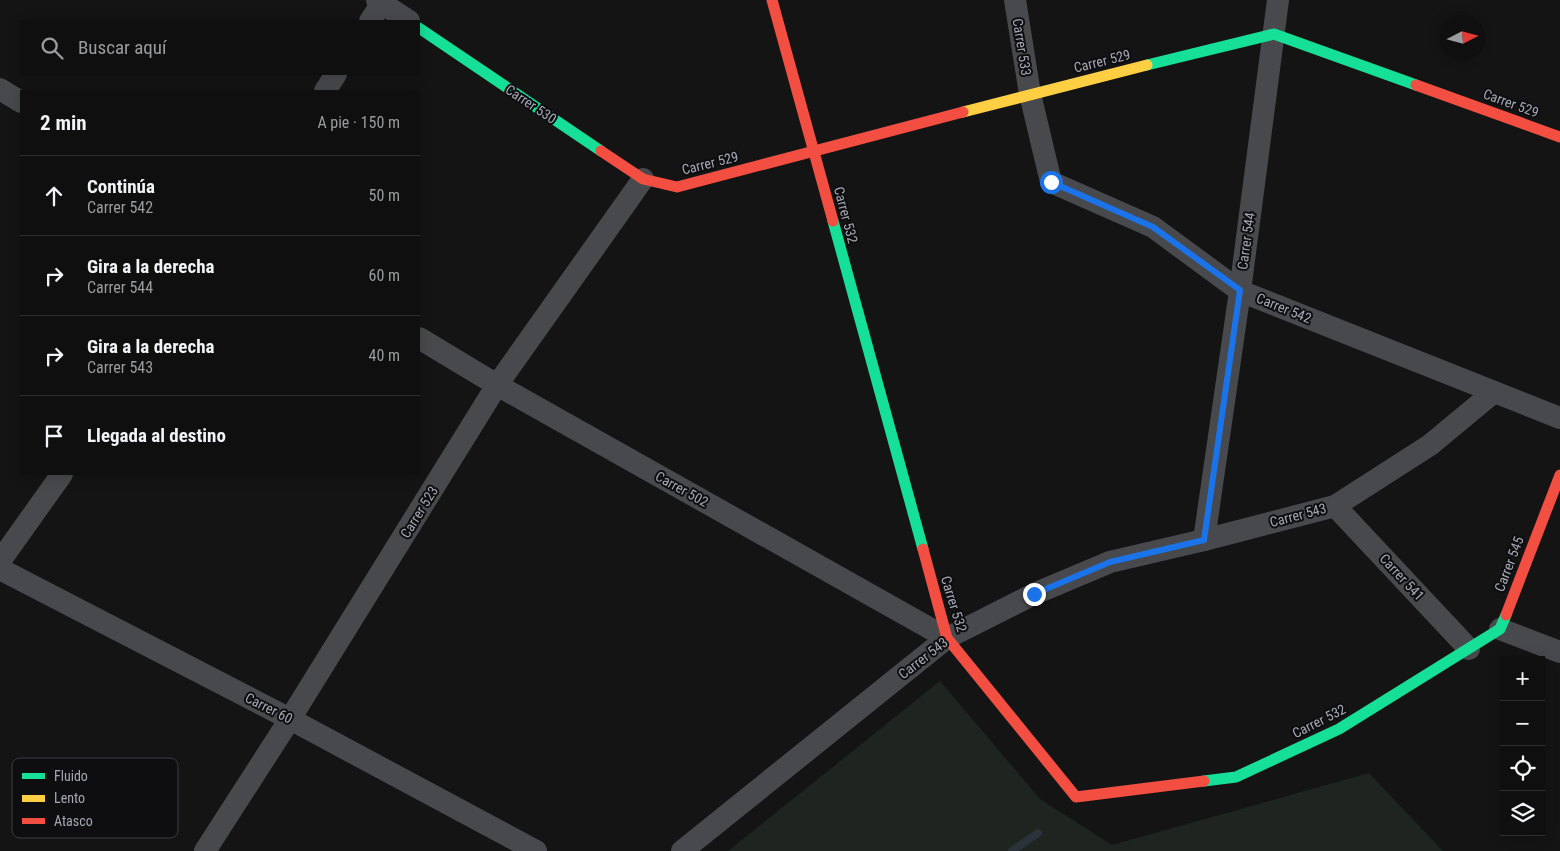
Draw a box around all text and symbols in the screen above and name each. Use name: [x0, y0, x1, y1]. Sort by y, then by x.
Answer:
north arrow: [1440, 15, 1485, 60]
street label: Carrer 533: [1010, 17, 1034, 77]
search box: [20, 20, 420, 75]
icon: search: [38, 34, 66, 62]
text: Buscar aquí: [78, 36, 167, 59]
street label: Carrer 529: [1072, 46, 1132, 76]
street label: Carrer 530: [503, 81, 560, 127]
street label: Carrer 529: [1481, 86, 1541, 120]
text: 2 min: [40, 111, 87, 135]
text: A pie · 150 m: [317, 113, 400, 132]
street label: Carrer 529: [680, 148, 740, 178]
route start: [1040, 171, 1063, 194]
text: Continúa: [87, 175, 155, 198]
icon: ahead: [40, 182, 68, 210]
street label: Carrer 532: [831, 185, 861, 245]
text: 50 m: [368, 186, 400, 205]
text: Carrer 542: [87, 198, 153, 217]
street label: Carrer 544: [1234, 211, 1258, 271]
text: Gira a la derecha: [87, 255, 214, 278]
icon: right: [40, 262, 68, 290]
text: 60 m: [368, 266, 400, 285]
text: Carrer 544: [87, 278, 153, 297]
street label: Carrer 542: [1254, 290, 1314, 326]
text: Gira a la derecha: [87, 335, 214, 358]
icon: right: [40, 342, 68, 370]
text: 40 m: [368, 346, 400, 365]
text: Carrer 543: [87, 358, 153, 377]
icon: arrive: [40, 422, 68, 450]
text: Llegada al destino: [87, 424, 226, 447]
street label: Carrer 502: [653, 468, 711, 510]
street label: Carrer 523: [397, 483, 441, 541]
street label: Carrer 543: [1268, 500, 1328, 530]
street label: Carrer 545: [1491, 534, 1527, 594]
street label: Carrer 541: [1376, 550, 1428, 604]
street label: Carrer 532: [938, 574, 970, 634]
route end: [1023, 583, 1046, 606]
street label: Carrer 543: [895, 634, 951, 682]
map controls: [1500, 656, 1545, 836]
button: +: [1500, 656, 1545, 701]
street label: Carrer 60: [243, 689, 295, 727]
street label: Carrer 532: [1290, 701, 1348, 741]
button: −: [1500, 701, 1545, 746]
button: locate: [1500, 746, 1545, 791]
legend: [12, 758, 178, 838]
text: Fluido: [54, 768, 88, 784]
text: Lento: [54, 790, 85, 806]
button: layers: [1500, 791, 1545, 836]
text: Atasco: [54, 813, 93, 829]

